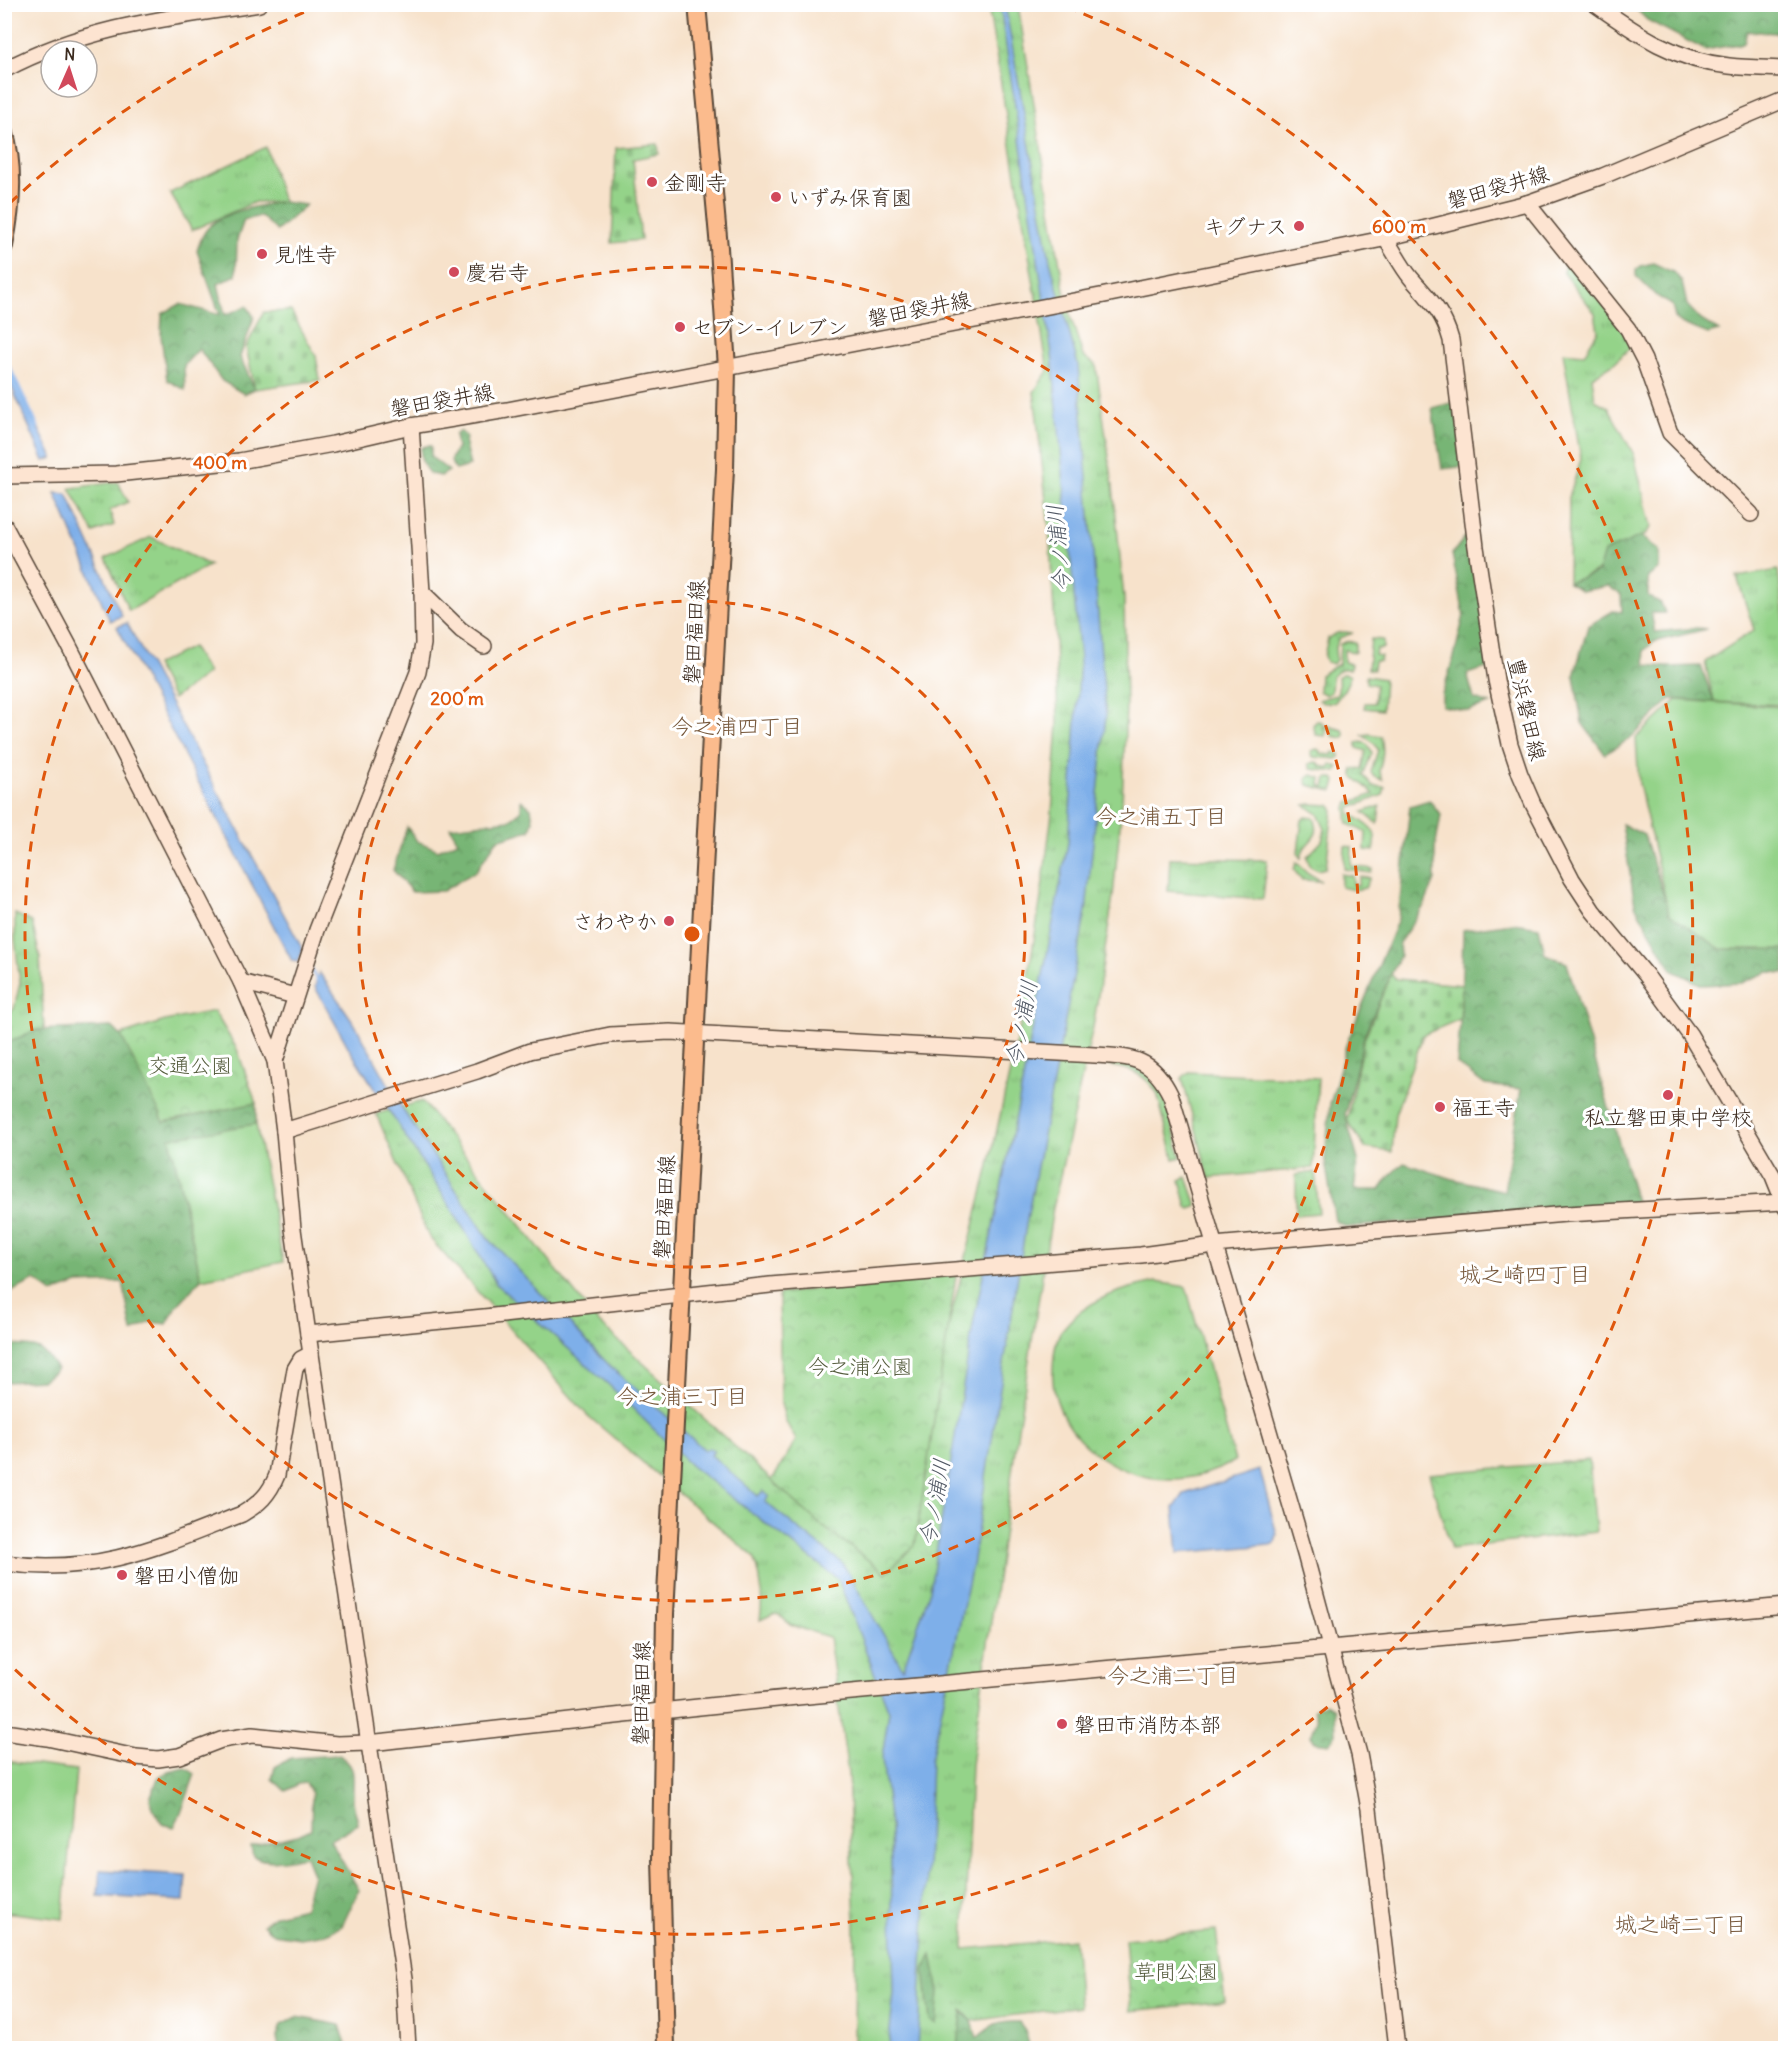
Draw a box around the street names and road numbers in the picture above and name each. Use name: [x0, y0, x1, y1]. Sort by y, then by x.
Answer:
street label: 磐田袋井線: [1444, 160, 1552, 214]
street label: 磐田袋井線: [865, 286, 973, 332]
street label: 磐田袋井線: [388, 378, 496, 422]
street label: 磐田福田線: [678, 579, 710, 685]
street label: 豊浜磐田線: [1502, 655, 1552, 763]
street label: 磐田福田線: [648, 1154, 680, 1260]
street label: 磐田福田線: [627, 1640, 655, 1746]

